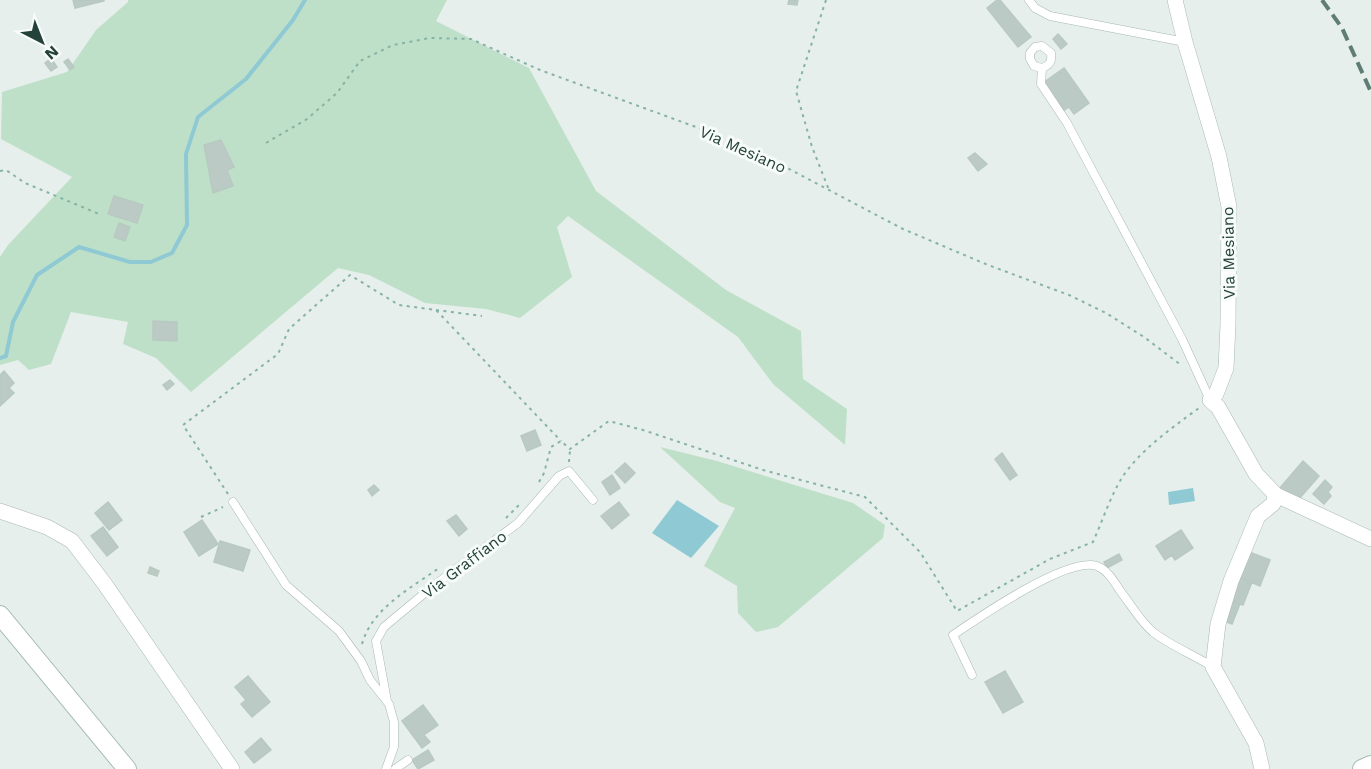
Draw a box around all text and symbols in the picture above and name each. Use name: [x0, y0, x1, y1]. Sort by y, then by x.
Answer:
north arrow: [12, 12, 72, 72]
text: N: [41, 42, 62, 64]
street label: Via Mesiano: [697, 122, 789, 177]
street label: Via Mesiano: [1218, 206, 1239, 300]
street label: Via Graffiano: [418, 526, 510, 602]

